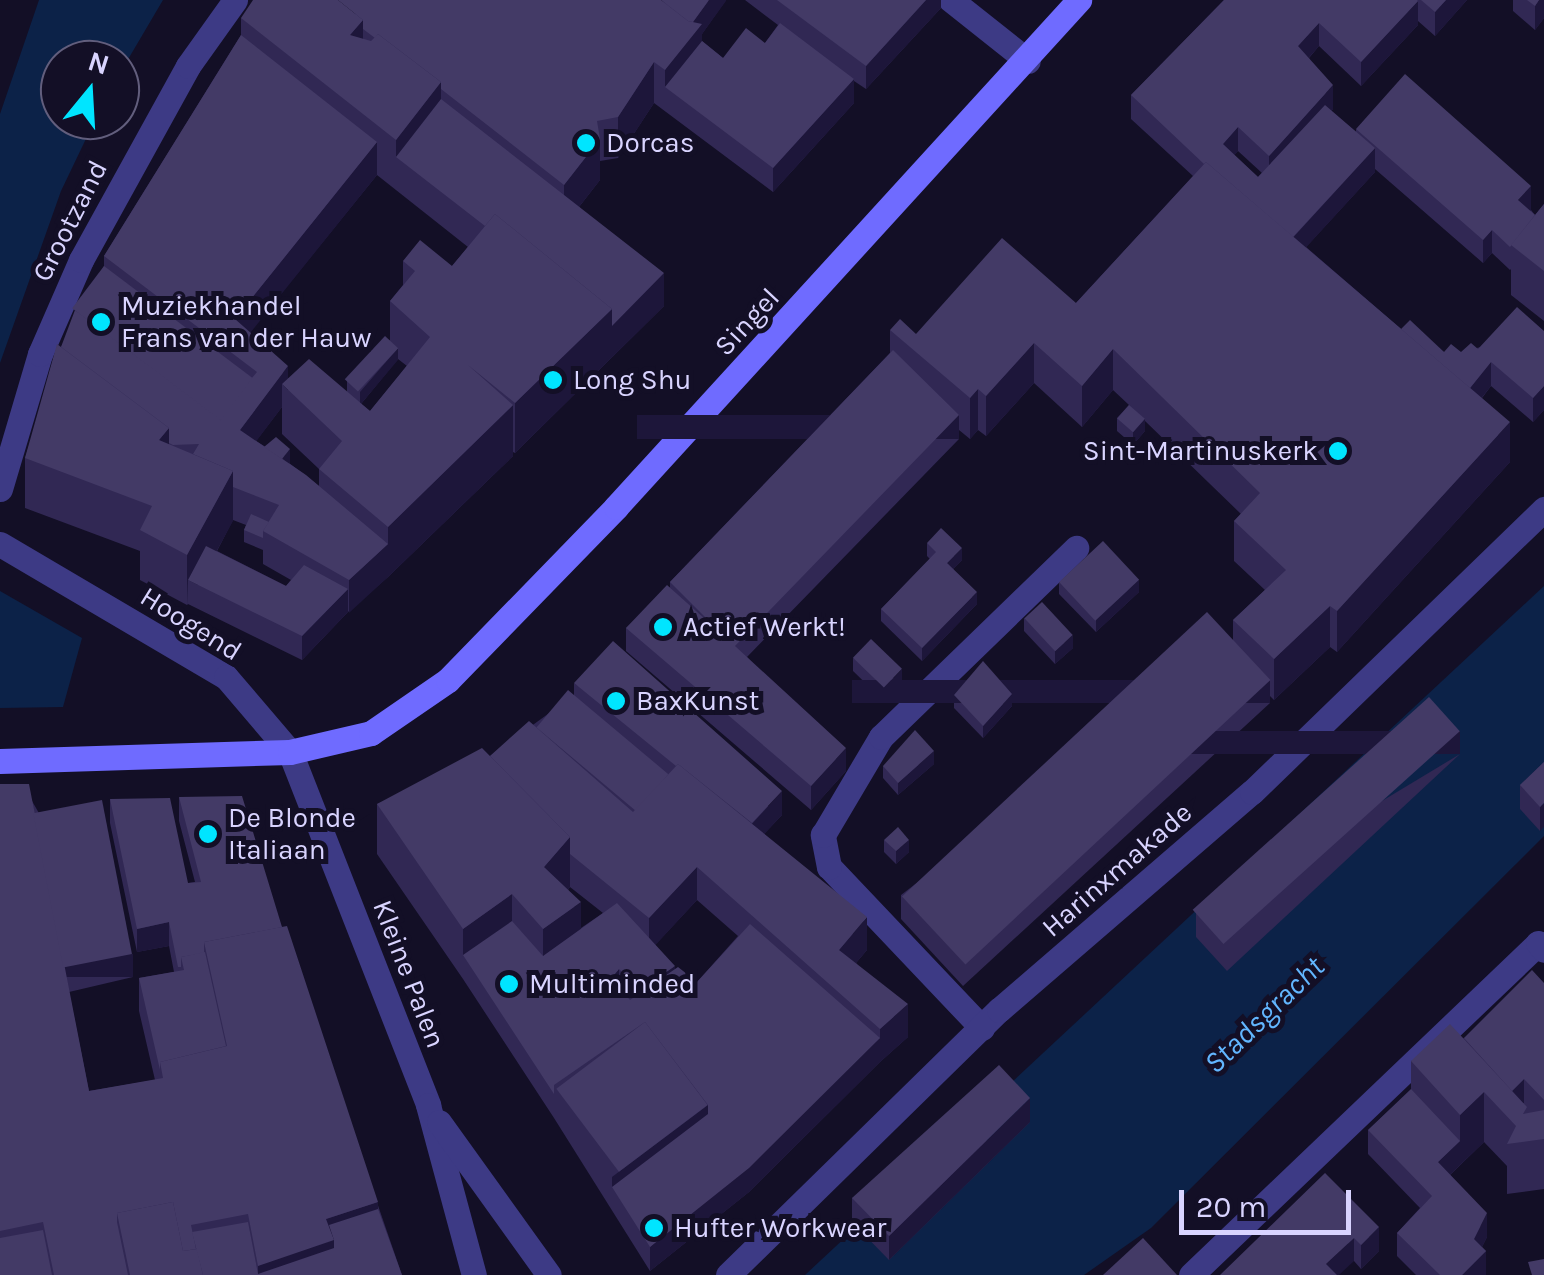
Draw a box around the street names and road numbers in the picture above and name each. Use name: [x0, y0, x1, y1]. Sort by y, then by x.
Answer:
street label: Grootzand: [25, 155, 115, 287]
street label: Singel: [707, 281, 787, 363]
street label: Hoogend: [134, 580, 248, 668]
street label: Harinxmakade: [1035, 796, 1199, 944]
street label: Kleine Palen: [365, 895, 453, 1053]

